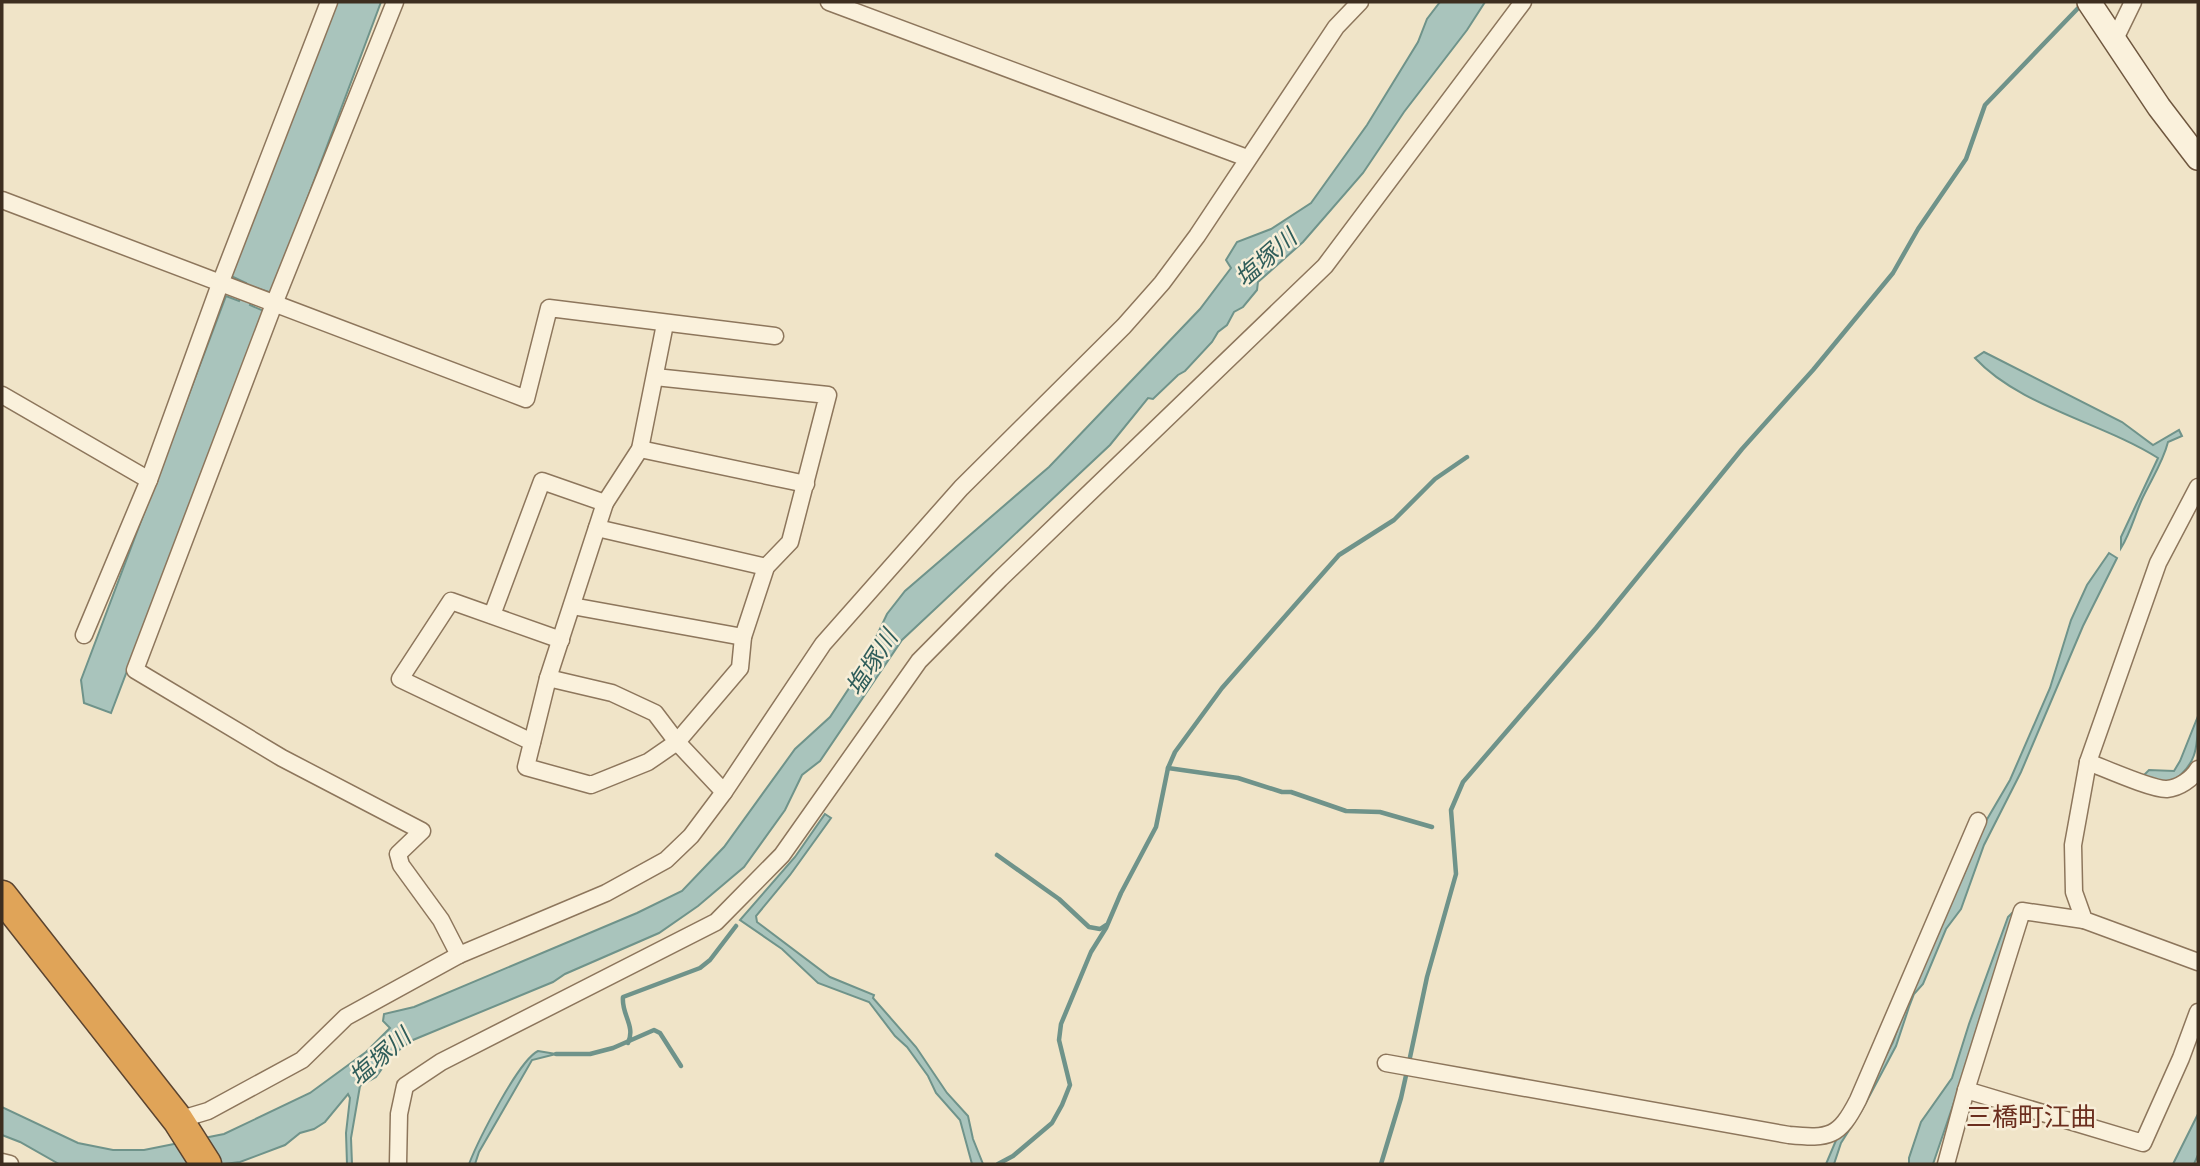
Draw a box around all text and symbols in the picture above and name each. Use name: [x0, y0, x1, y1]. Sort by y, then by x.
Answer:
water label: 塩塚川: [1230, 222, 1305, 292]
water label: 塩塚川: [841, 623, 905, 701]
water label: 塩塚川: [344, 1021, 419, 1091]
district label: 三橋町江曲: [1966, 1102, 2096, 1132]

